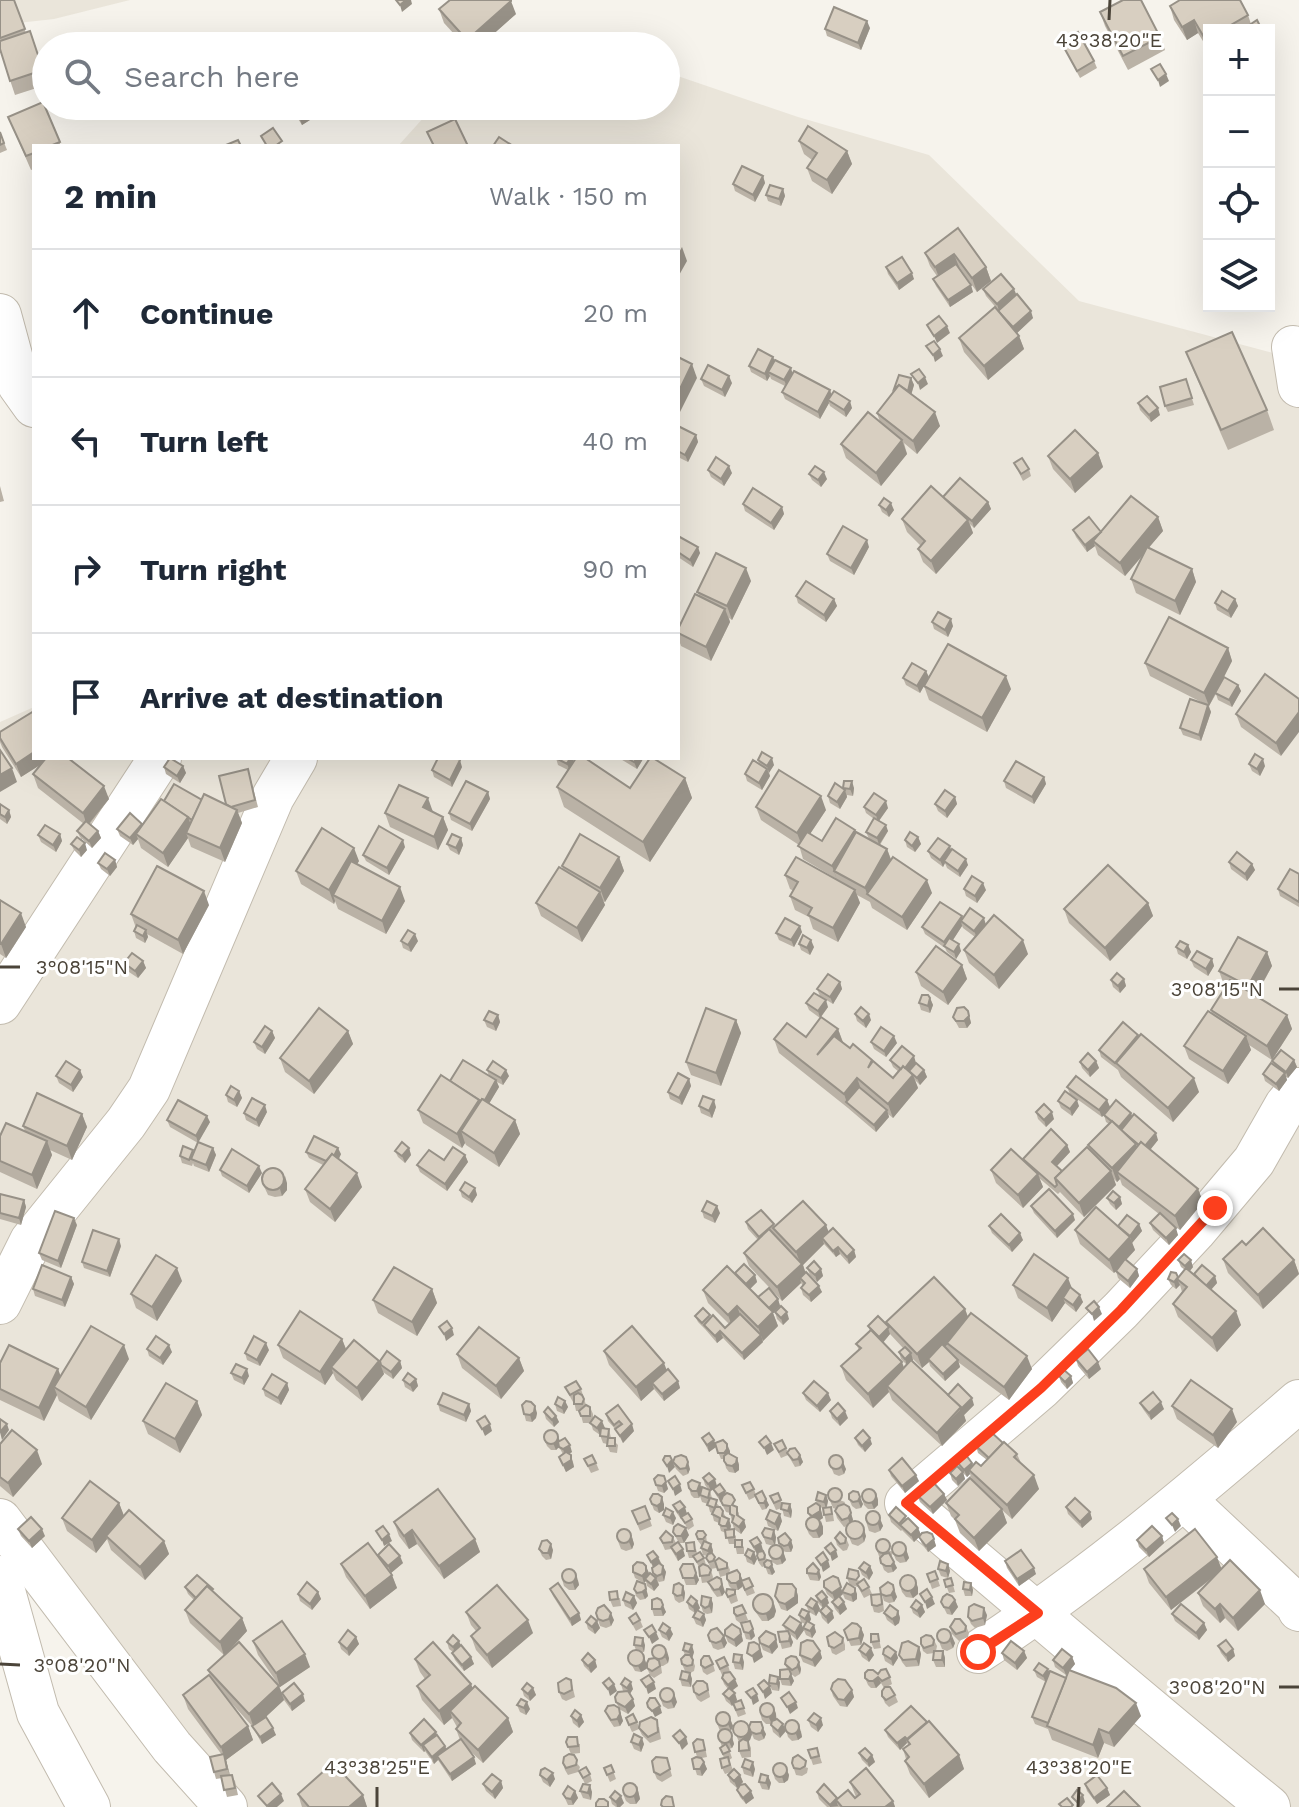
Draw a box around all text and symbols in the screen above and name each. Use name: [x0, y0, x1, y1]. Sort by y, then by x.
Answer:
map controls: [1203, 24, 1275, 312]
button: +: [1203, 24, 1275, 96]
text: 43°38'20"E: [1056, 28, 1162, 52]
search box: [32, 32, 680, 120]
icon: search: [60, 54, 104, 98]
text: Search here: [124, 59, 300, 94]
button: −: [1203, 96, 1275, 168]
button: locate: [1203, 168, 1275, 240]
text: 2 min: [64, 176, 157, 216]
text: Walk · 150 m: [489, 181, 648, 211]
button: layers: [1203, 240, 1275, 312]
icon: ahead: [64, 291, 108, 335]
text: Continue: [140, 296, 273, 331]
text: 20 m: [583, 298, 648, 328]
icon: left: [64, 419, 108, 463]
text: Turn left: [140, 424, 268, 459]
text: 40 m: [582, 426, 648, 456]
icon: right: [64, 547, 108, 591]
text: Turn right: [140, 552, 286, 587]
text: 90 m: [582, 554, 648, 584]
icon: arrive: [64, 675, 108, 719]
text: Arrive at destination: [140, 680, 444, 715]
text: 3°08'15"N: [36, 955, 128, 979]
text: 3°08'15"N: [1171, 977, 1263, 1001]
route end: [1197, 1190, 1233, 1226]
route start: [960, 1634, 996, 1670]
text: 3°08'20"N: [33, 1653, 131, 1677]
text: 3°08'20"N: [1168, 1675, 1266, 1699]
text: 43°38'25"E: [324, 1755, 430, 1779]
text: 43°38'20"E: [1026, 1755, 1132, 1779]

